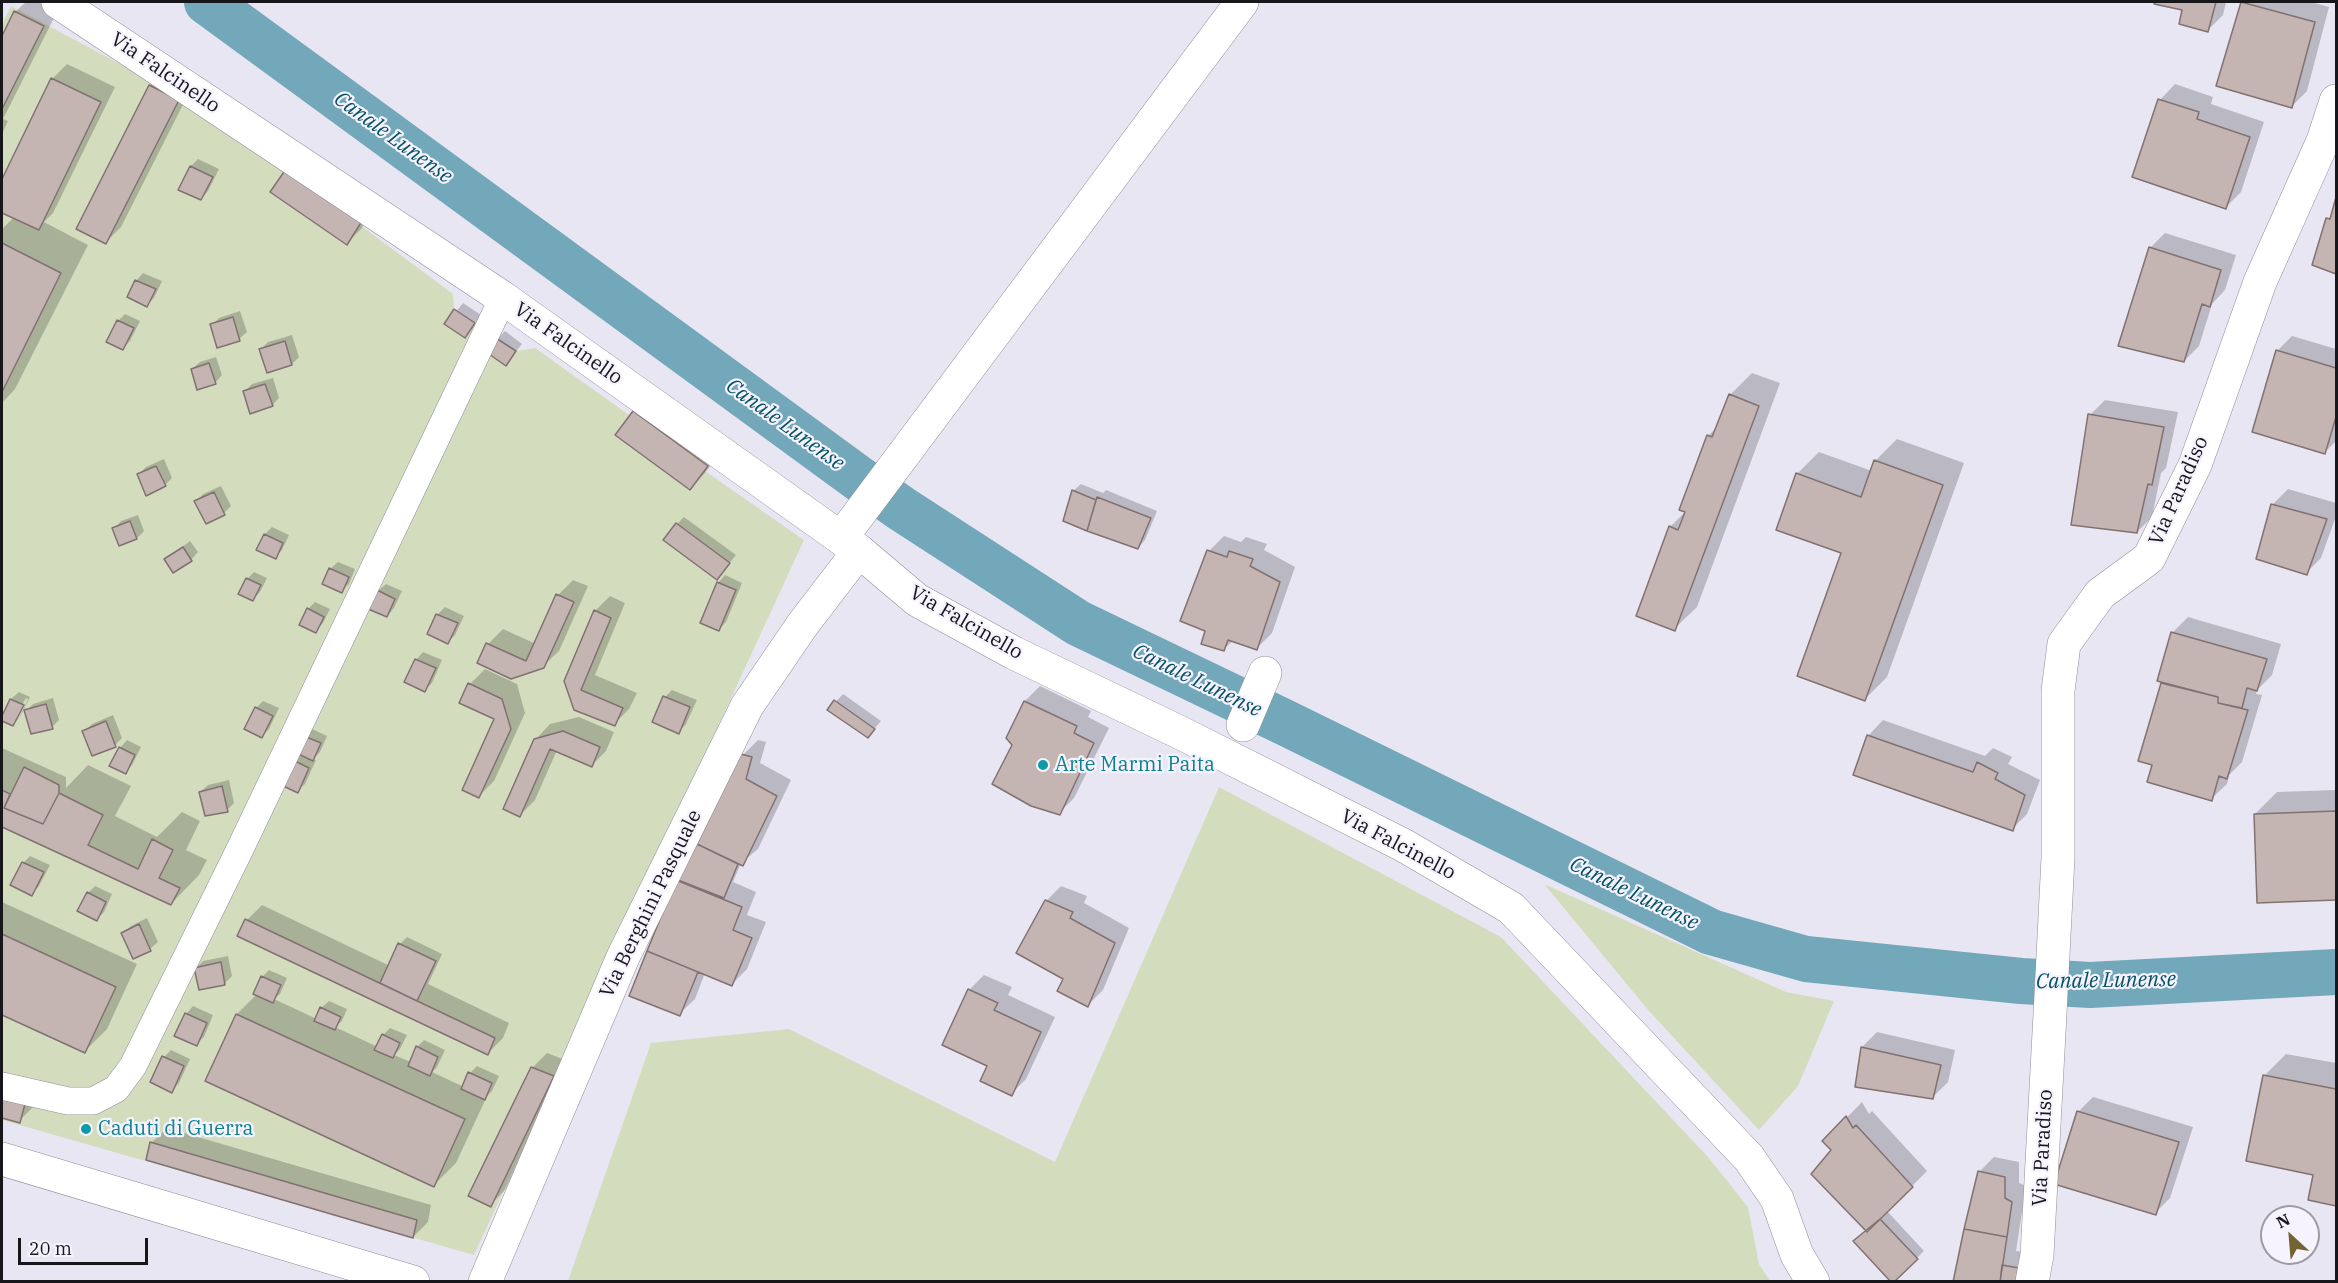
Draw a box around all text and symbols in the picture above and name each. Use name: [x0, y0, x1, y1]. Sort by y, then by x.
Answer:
street label: Via Falcinello: [106, 28, 224, 118]
water label: Canale Lunense: [329, 87, 457, 189]
street label: Via Falcinello: [509, 298, 627, 390]
water label: Canale Lunense: [721, 374, 849, 476]
street label: Via Paradiso: [2144, 433, 2214, 549]
street label: Via Falcinello: [905, 581, 1027, 665]
water label: Canale Lunense: [1128, 639, 1266, 723]
place label: Arte Marmi Paita: [1055, 753, 1215, 777]
marker: Arte Marmi Paita: [1036, 758, 1050, 772]
street label: Via Falcinello: [1336, 805, 1460, 885]
street label: Via Berghini Pasquale: [595, 806, 707, 1002]
water label: Canale Lunense: [1565, 852, 1703, 936]
water label: Canale Lunense: [2036, 967, 2176, 995]
street label: Via Paradiso: [2028, 1089, 2058, 1207]
place label: Caduti di Guerra: [98, 1117, 253, 1141]
marker: Caduti di Guerra: [79, 1122, 93, 1136]
north arrow: [2260, 1205, 2320, 1265]
text: N: [2273, 1209, 2293, 1232]
scale bar: [21, 1226, 152, 1264]
text: 20 m: [29, 1237, 72, 1260]

